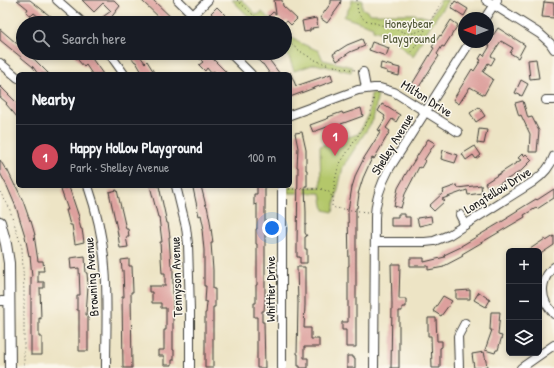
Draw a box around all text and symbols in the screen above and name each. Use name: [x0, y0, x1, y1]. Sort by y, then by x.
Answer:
north arrow: [458, 12, 494, 48]
park label: Honeybear Playground: [383, 14, 435, 47]
search box: [16, 16, 292, 60]
icon: search: [30, 27, 52, 49]
text: Search here: [62, 28, 126, 49]
street label: Milton Drive: [398, 75, 456, 121]
text: Nearby: [32, 87, 75, 110]
street label: Shelley Avenue: [367, 110, 417, 178]
pin: 1: [322, 123, 348, 156]
text: Happy Hollow Playground: [70, 137, 202, 158]
text: 1: [43, 148, 47, 166]
text: 100 m: [248, 148, 276, 166]
text: Park · Shelley Avenue: [70, 158, 169, 176]
street label: Longfellow Drive: [460, 162, 534, 218]
your location: [262, 218, 282, 238]
street label: Tennyson Avenue: [166, 236, 186, 318]
street label: Browning Avenue: [79, 237, 103, 317]
map controls: [506, 248, 542, 356]
button: +: [506, 248, 542, 284]
street label: Whittier Drive: [261, 256, 279, 322]
button: −: [506, 284, 542, 320]
button: layers: [506, 320, 542, 356]

